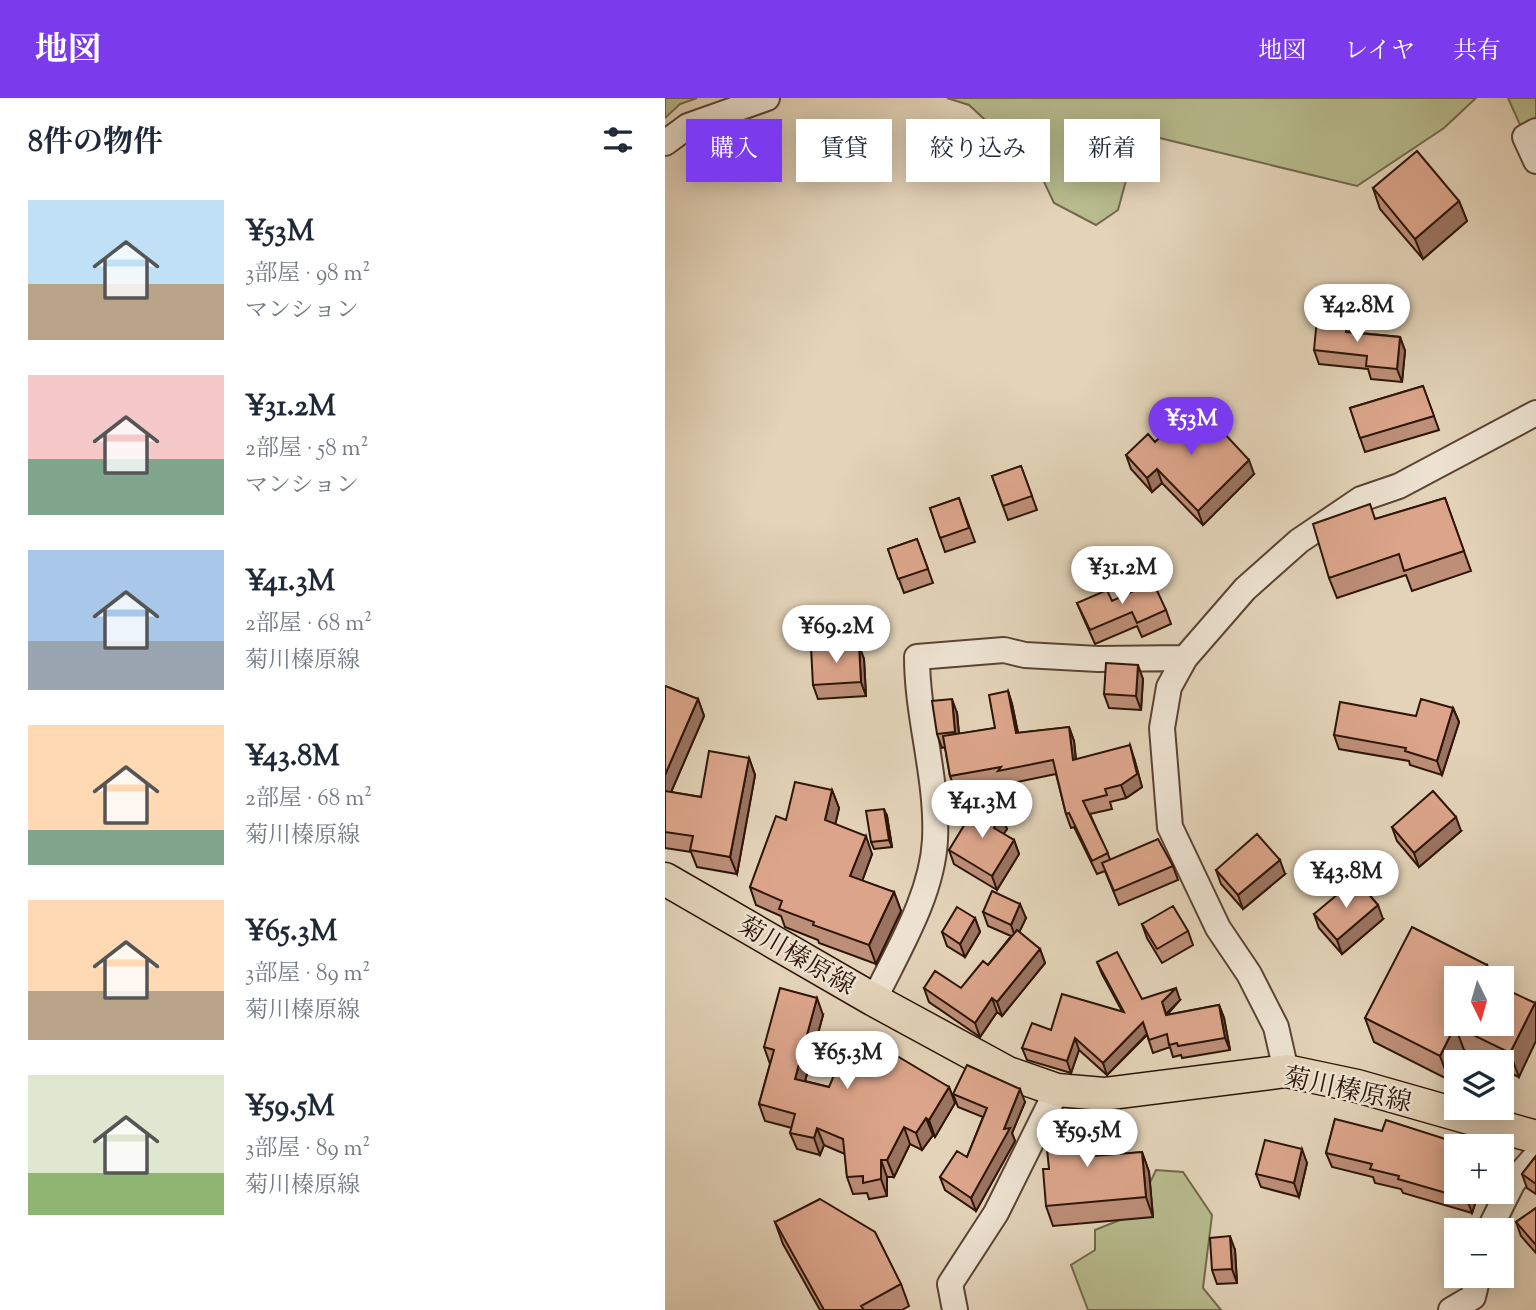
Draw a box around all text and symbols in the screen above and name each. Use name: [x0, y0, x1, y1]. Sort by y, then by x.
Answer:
text: 地図: [35, 28, 101, 76]
text: 地図: [1258, 35, 1306, 69]
text: レイヤ: [1344, 35, 1415, 69]
text: 共有: [1453, 35, 1501, 69]
chip: 購入: [686, 119, 782, 182]
chip: 賃貸: [796, 119, 892, 182]
chip: 絞り込み: [906, 119, 1050, 182]
chip: 新着: [1064, 119, 1160, 182]
icon: filters: [599, 121, 637, 159]
text: 8件の物件: [28, 122, 163, 165]
text: ¥53M: [245, 211, 314, 254]
icon: home: [84, 228, 168, 312]
text: 3部屋 · 98 m²: [245, 258, 370, 291]
pin: ¥42.8M: [1300, 285, 1414, 344]
text: ¥42.8M: [1320, 290, 1394, 323]
text: マンション: [245, 295, 359, 328]
text: ¥31.2M: [245, 386, 336, 429]
pin: ¥53M: [1150, 398, 1232, 457]
icon: home: [84, 403, 168, 487]
text: ¥53M: [1164, 403, 1218, 436]
text: 2部屋 · 58 m²: [245, 433, 368, 466]
text: マンション: [245, 470, 359, 503]
pin: ¥31.2M: [1065, 546, 1179, 606]
text: ¥31.2M: [1087, 552, 1157, 585]
text: ¥41.3M: [245, 561, 335, 604]
icon: home: [84, 578, 168, 662]
pin: ¥69.2M: [779, 606, 893, 665]
text: 2部屋 · 68 m²: [245, 608, 372, 641]
text: ¥69.2M: [798, 611, 874, 644]
text: 菊川榛原線: [245, 645, 360, 678]
text: ¥43.8M: [245, 736, 340, 779]
icon: home: [84, 753, 168, 837]
pin: ¥41.3M: [925, 780, 1039, 840]
text: 2部屋 · 68 m²: [245, 783, 372, 816]
text: ¥41.3M: [947, 786, 1017, 819]
text: 菊川榛原線: [245, 820, 360, 853]
pin: ¥43.8M: [1289, 850, 1403, 910]
text: ¥43.8M: [1310, 856, 1382, 889]
street label: 菊川榛原線: [730, 909, 861, 1006]
text: ¥65.3M: [245, 911, 337, 954]
icon: home: [84, 928, 168, 1012]
text: 3部屋 · 89 m²: [245, 958, 370, 991]
north arrow: [1444, 966, 1514, 1036]
map controls: [1444, 966, 1514, 1288]
text: 菊川榛原線: [245, 995, 360, 1028]
pin: ¥65.3M: [790, 1032, 904, 1091]
text: ¥65.3M: [812, 1037, 882, 1070]
button: layers: [1444, 1050, 1514, 1120]
street label: 菊川榛原線: [1280, 1060, 1415, 1123]
text: ¥59.5M: [245, 1086, 335, 1129]
icon: home: [84, 1103, 168, 1187]
pin: ¥59.5M: [1030, 1110, 1144, 1169]
text: ¥59.5M: [1053, 1115, 1121, 1148]
text: 3部屋 · 89 m²: [245, 1133, 370, 1166]
button: +: [1444, 1134, 1514, 1204]
text: 菊川榛原線: [245, 1170, 360, 1203]
button: −: [1444, 1218, 1514, 1288]

